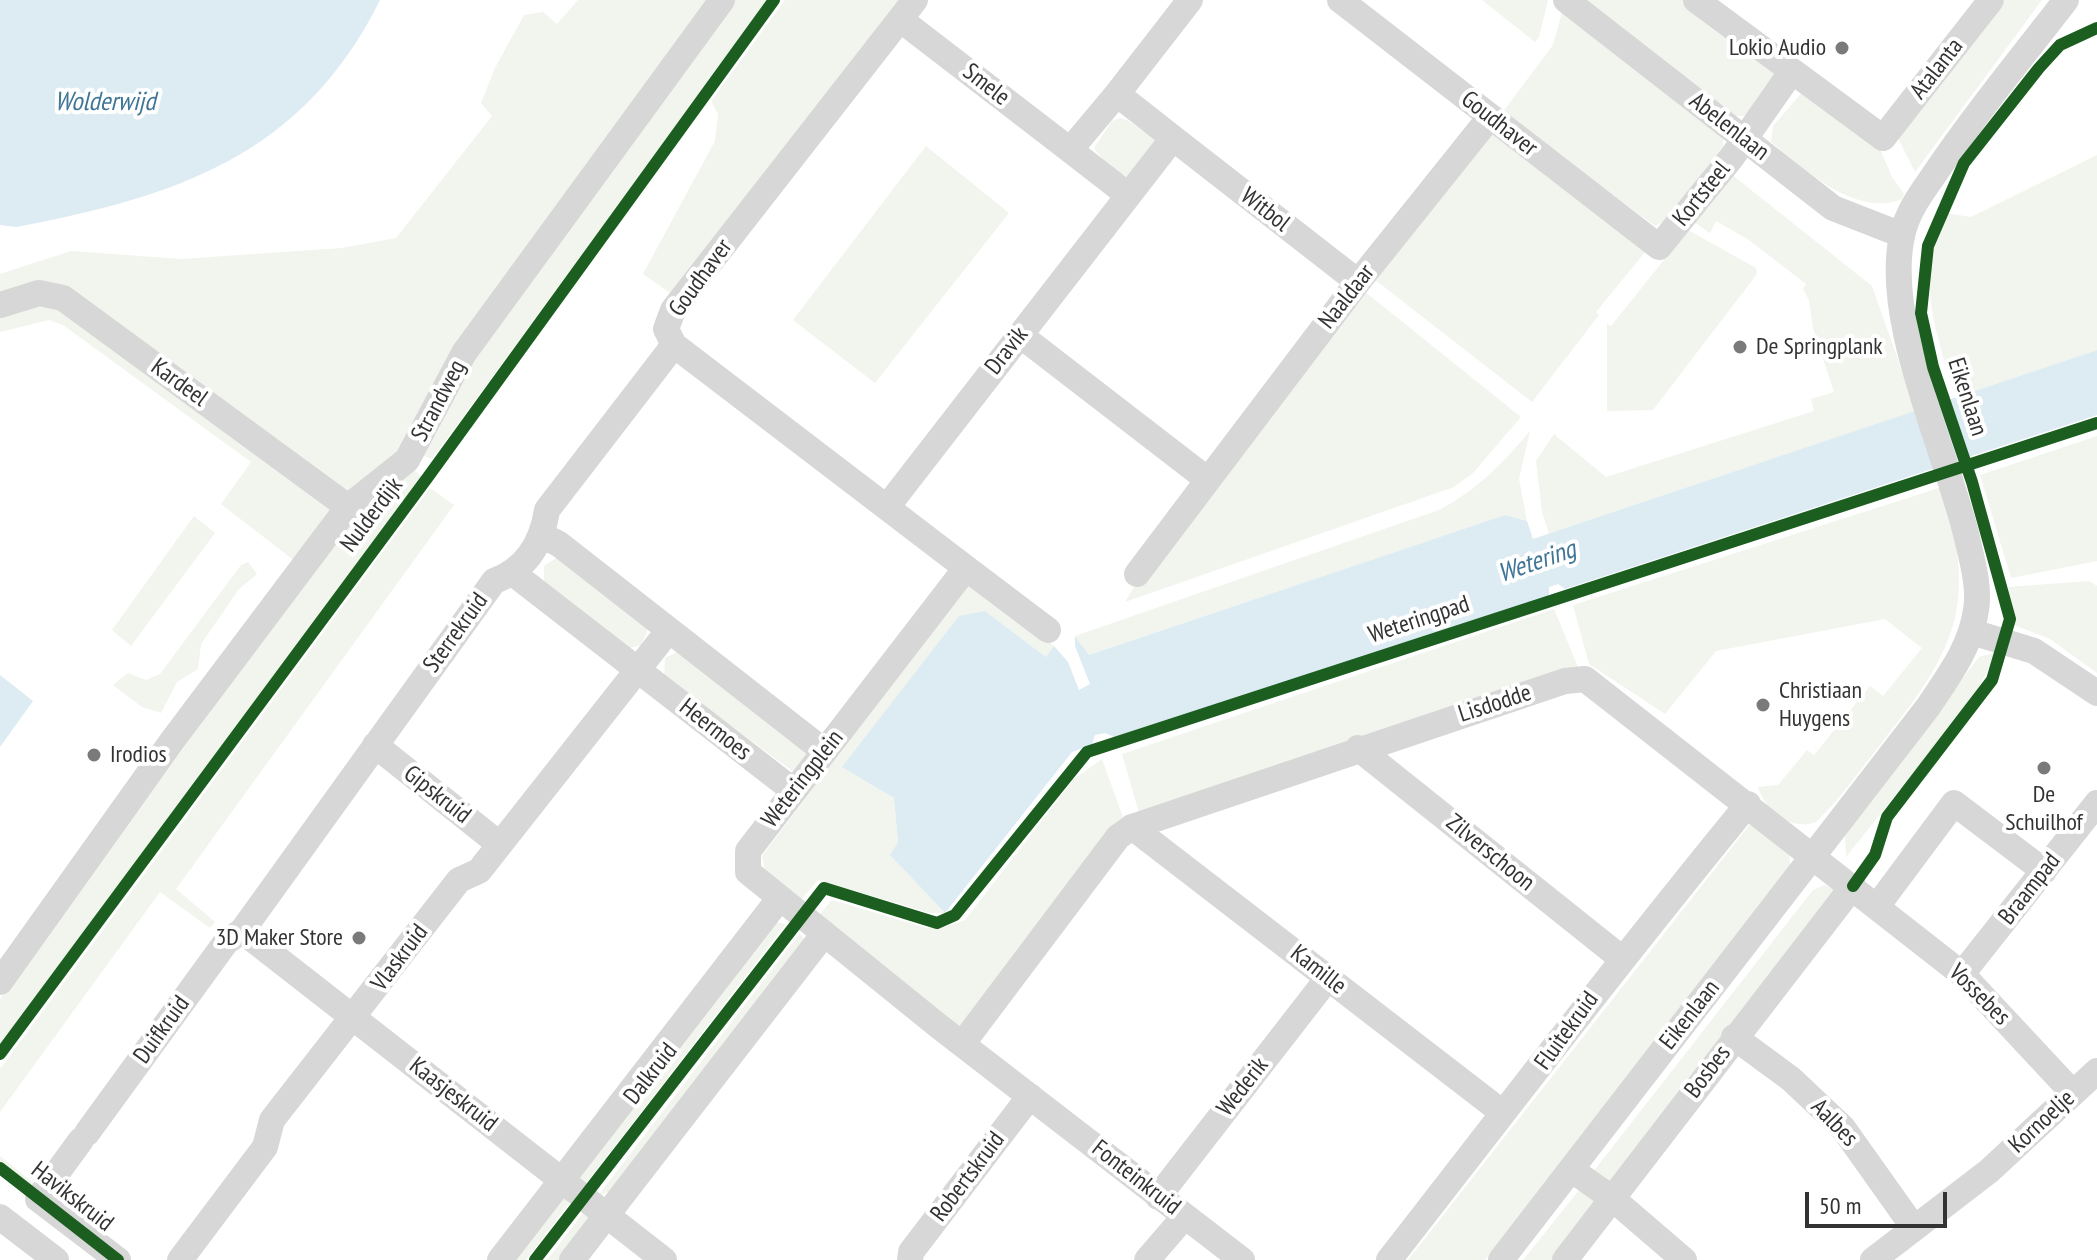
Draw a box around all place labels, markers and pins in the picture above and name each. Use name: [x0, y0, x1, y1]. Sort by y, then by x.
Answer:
place label: Lokio Audio: [1729, 34, 1826, 62]
marker: Lokio Audio: [1833, 39, 1851, 57]
place label: De Springplank: [1756, 333, 1882, 361]
marker: De Springplank: [1731, 338, 1749, 356]
place label: Christiaan Huygens: [1779, 677, 1862, 733]
marker: Christiaan Huygens: [1754, 696, 1772, 714]
place label: Irodios: [110, 741, 167, 769]
marker: Irodios: [85, 746, 103, 764]
marker: De Schuilhof: [2035, 759, 2053, 777]
place label: De Schuilhof: [2005, 781, 2083, 837]
place label: 3D Maker Store: [215, 924, 343, 952]
marker: 3D Maker Store: [350, 929, 368, 947]

